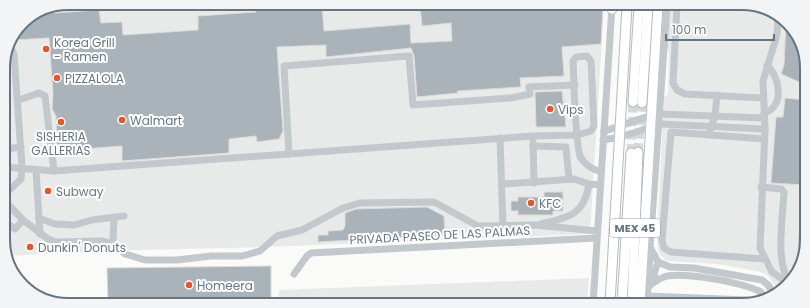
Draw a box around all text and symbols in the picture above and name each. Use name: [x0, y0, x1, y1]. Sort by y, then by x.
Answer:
scale bar: [666, 16, 774, 42]
text: 100 m: [672, 21, 706, 38]
place label: Korea Grill - Ramen: [54, 34, 115, 65]
marker: Korea Grill - Ramen: [41, 44, 51, 54]
place label: PIZZALOLA: [65, 70, 124, 87]
marker: PIZZALOLA: [52, 73, 62, 83]
place label: Vips: [558, 101, 583, 118]
marker: Vips: [545, 104, 555, 114]
place label: Walmart: [130, 112, 182, 129]
marker: Walmart: [117, 115, 127, 125]
marker: SISHERIA GALLERIAS: [56, 117, 66, 127]
place label: SISHERIA GALLERIAS: [31, 128, 91, 159]
place label: Subway: [56, 183, 104, 200]
marker: Subway: [43, 186, 53, 196]
place label: KFC: [539, 195, 562, 212]
marker: KFC: [526, 198, 536, 208]
road number: MEX 45: [610, 219, 660, 237]
street label: PRIVADA PASEO DE LAS PALMAS: [349, 222, 531, 248]
place label: Dunkin' Donuts: [38, 239, 126, 256]
marker: Dunkin' Donuts: [25, 242, 35, 252]
place label: Homeera: [197, 277, 253, 294]
marker: Homeera: [184, 280, 194, 290]

